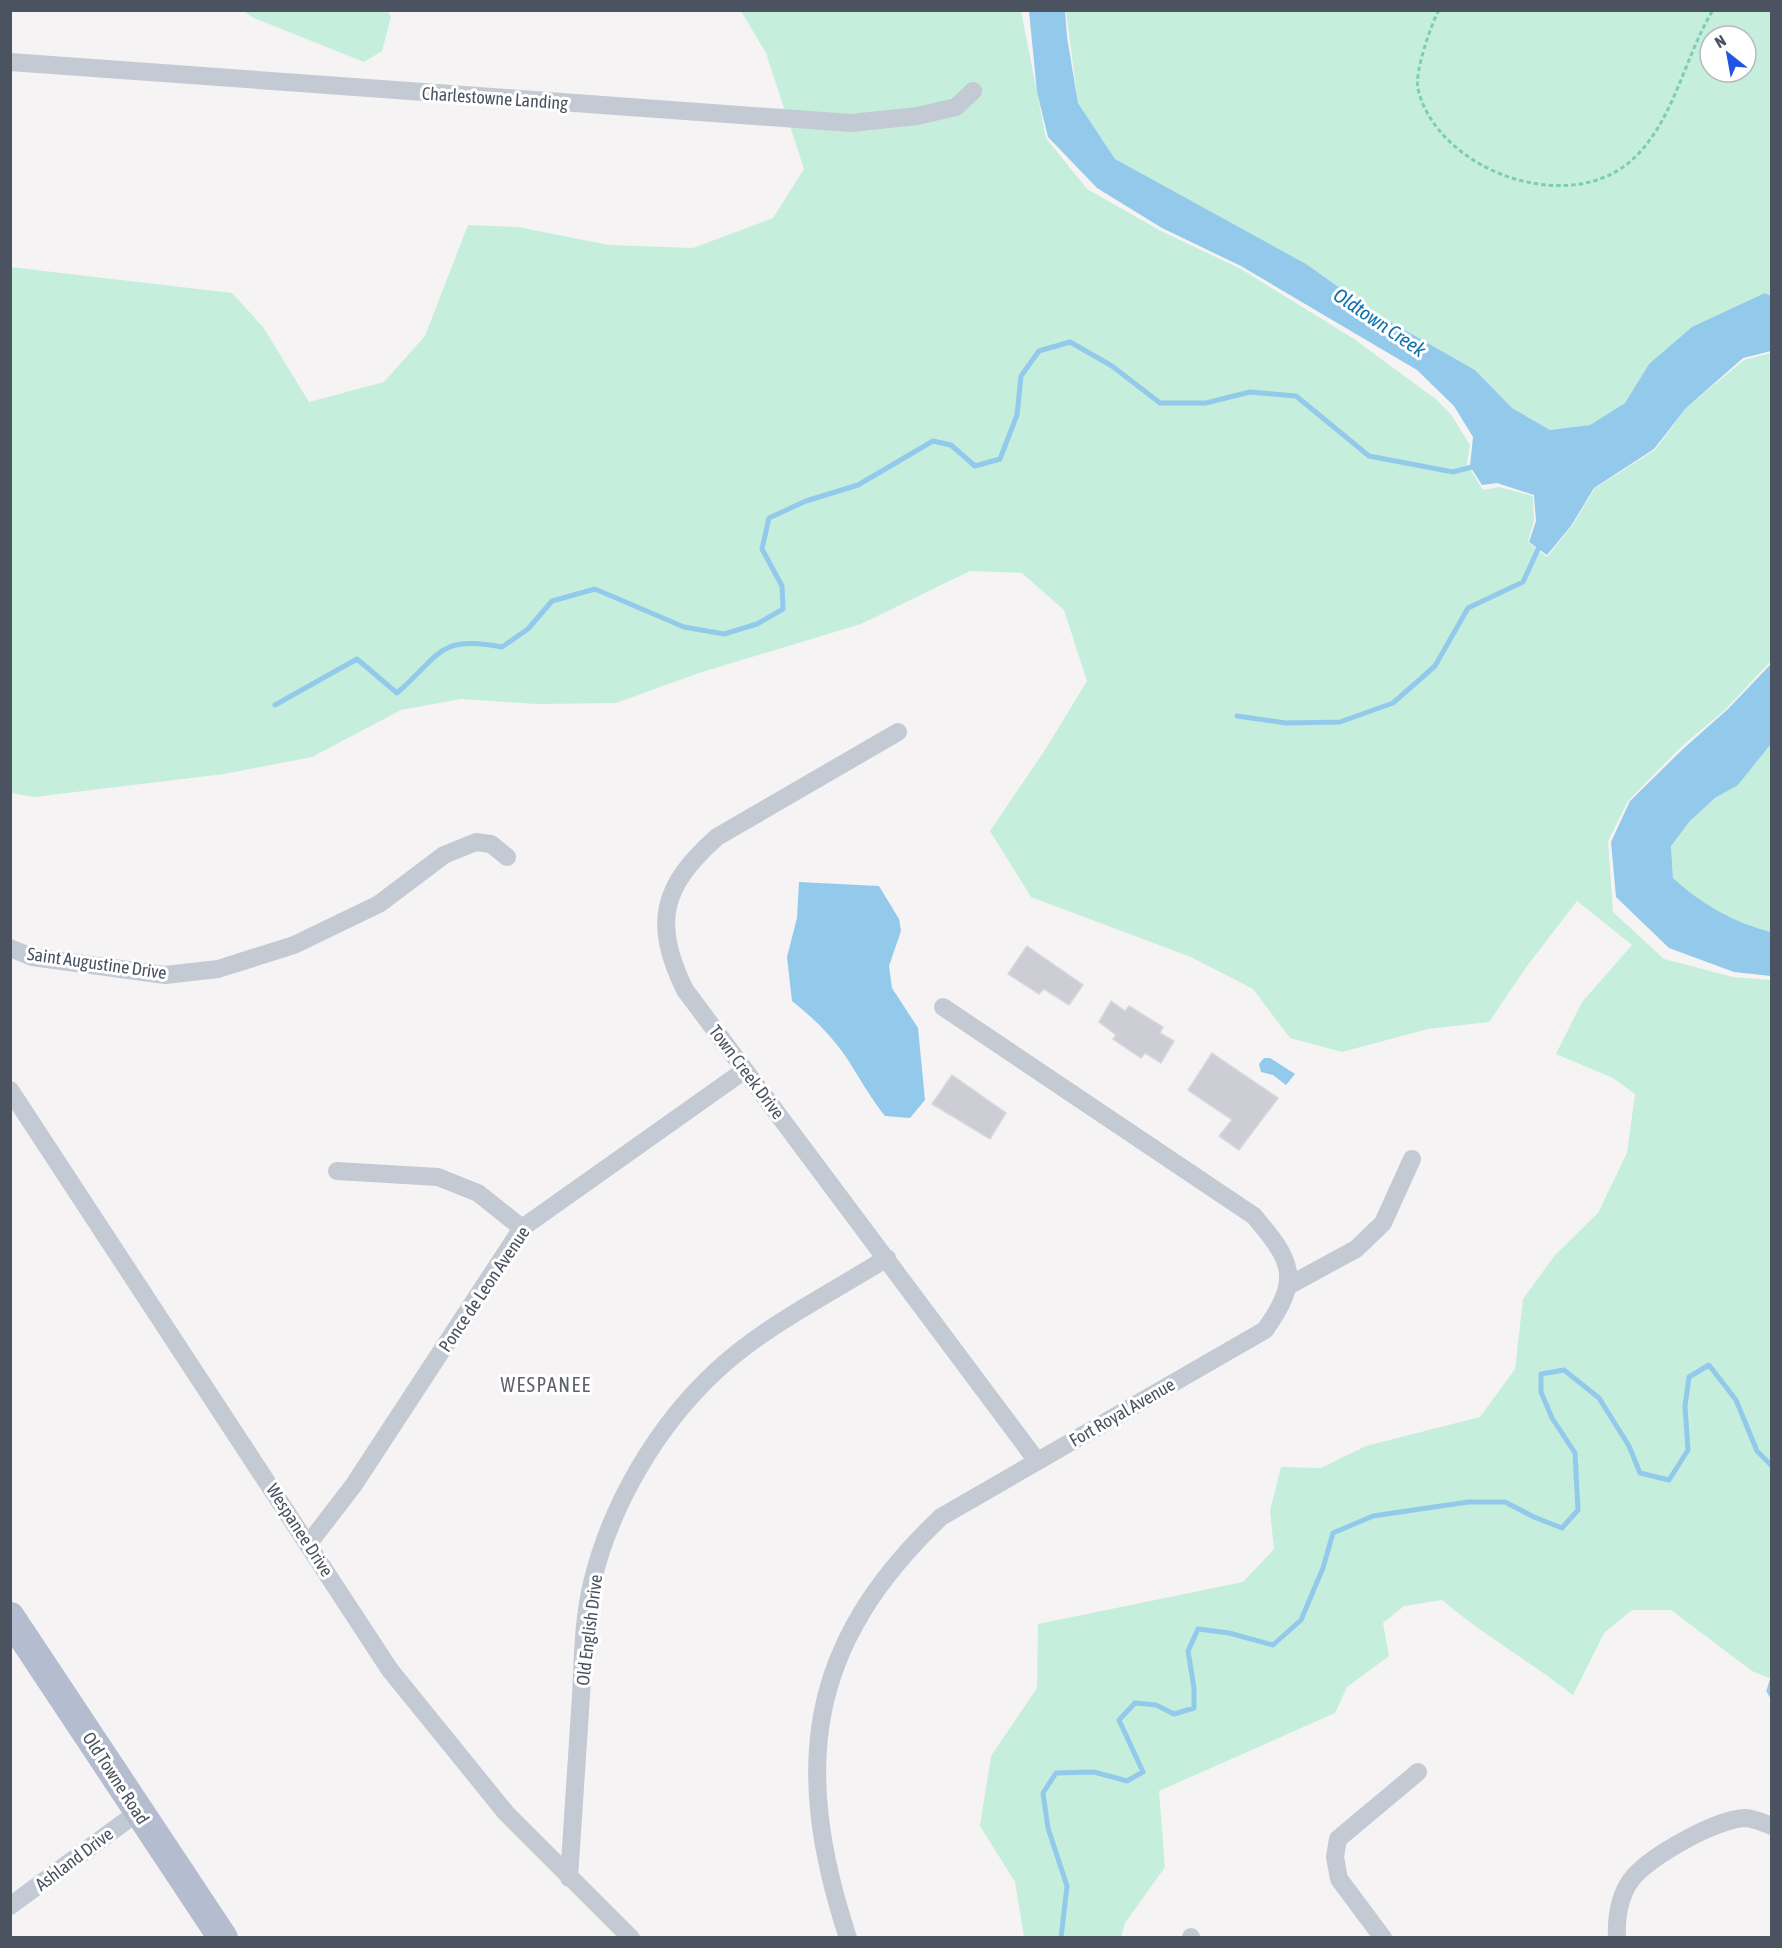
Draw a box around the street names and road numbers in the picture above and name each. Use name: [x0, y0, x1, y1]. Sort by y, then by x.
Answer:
street label: Charlestowne Landing: [421, 82, 569, 114]
street label: Saint Augustine Drive: [26, 943, 168, 983]
street label: Town Creek Drive: [705, 1021, 789, 1123]
street label: Ponce de Leon Avenue: [434, 1222, 534, 1356]
street label: Fort Royal Avenue: [1066, 1373, 1178, 1451]
street label: Wespanee Drive: [262, 1480, 338, 1580]
street label: Old English Drive: [572, 1573, 606, 1687]
street label: Old Towne Road: [78, 1728, 154, 1828]
street label: Ashland Drive: [31, 1823, 117, 1895]

